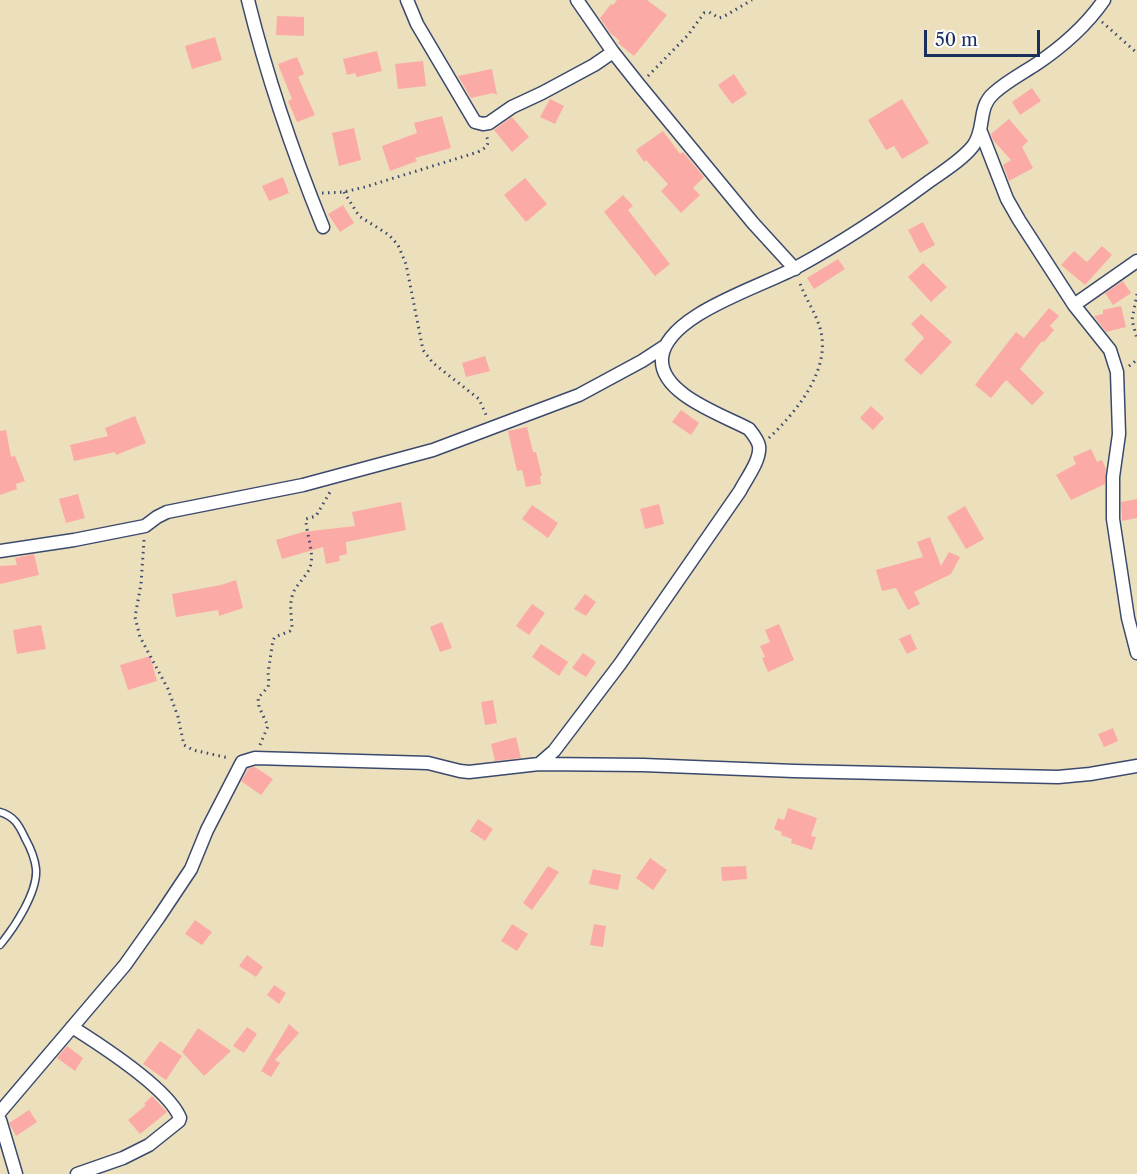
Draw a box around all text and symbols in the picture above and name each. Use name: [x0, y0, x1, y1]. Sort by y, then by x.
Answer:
scale bar: [927, 18, 1042, 56]
text: 50 m: [935, 29, 978, 51]

